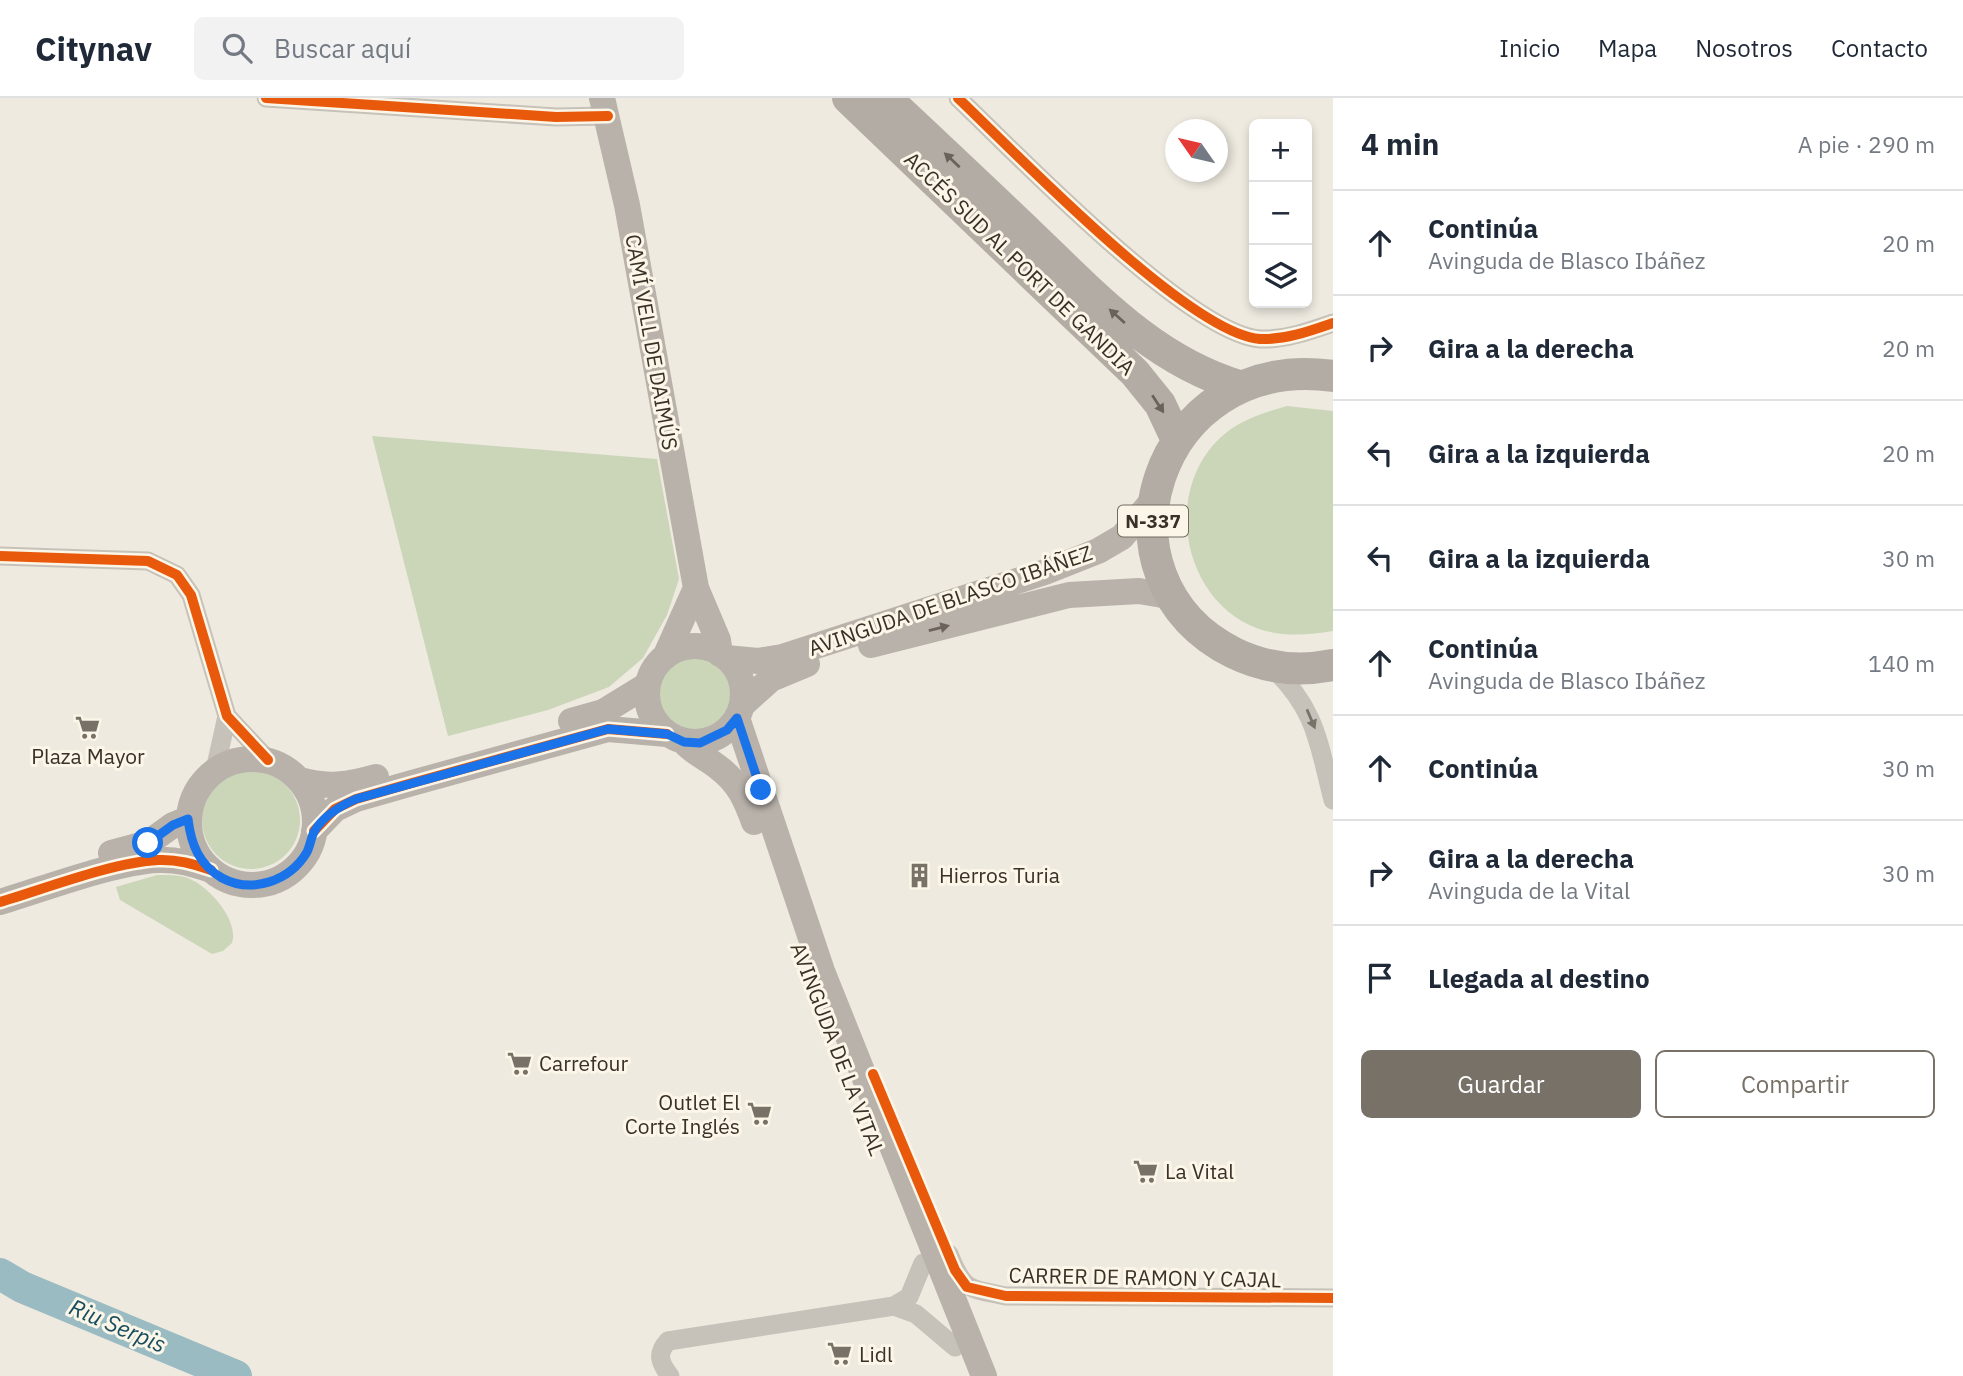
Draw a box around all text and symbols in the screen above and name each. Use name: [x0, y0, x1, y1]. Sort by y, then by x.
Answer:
search box: [194, 17, 684, 80]
text: Citynav: [35, 27, 152, 70]
icon: search: [218, 29, 256, 67]
text: Buscar aquí: [274, 31, 411, 65]
text: Inicio: [1499, 32, 1560, 64]
text: Mapa: [1598, 32, 1657, 64]
text: Nosotros: [1695, 32, 1793, 64]
text: Contacto: [1831, 32, 1928, 64]
north arrow: [1165, 119, 1228, 182]
map controls: [1249, 119, 1312, 308]
button: +: [1249, 119, 1312, 182]
text: 4 min: [1361, 124, 1439, 163]
text: A pie · 290 m: [1798, 129, 1935, 159]
street label: ACCÉS SUD AL PORT DE GANDIA: [899, 145, 1141, 381]
one-way arrow: [944, 152, 961, 168]
button: −: [1249, 182, 1312, 245]
text: Continúa: [1428, 211, 1538, 245]
icon: ahead: [1361, 224, 1399, 262]
text: 20 m: [1882, 228, 1935, 258]
street label: CAMÍ VELL DE DAIMÚS: [619, 232, 685, 452]
button: layers: [1249, 245, 1312, 308]
text: Avinguda de Blasco Ibáñez: [1428, 245, 1706, 275]
one-way arrow: [1109, 308, 1126, 324]
icon: right: [1361, 329, 1399, 367]
text: Gira a la derecha: [1428, 331, 1634, 365]
text: 20 m: [1882, 333, 1935, 363]
one-way arrow: [1151, 395, 1165, 413]
icon: left: [1361, 434, 1399, 472]
text: Gira a la izquierda: [1428, 436, 1650, 470]
text: 20 m: [1882, 438, 1935, 468]
road number: N-337: [1118, 506, 1188, 536]
street label: AVINGUDA DE BLASCO IBÁÑEZ: [804, 538, 1096, 662]
icon: left: [1361, 539, 1399, 577]
text: Gira a la izquierda: [1428, 541, 1650, 575]
text: 30 m: [1882, 543, 1935, 573]
one-way arrow: [928, 622, 950, 633]
text: Continúa: [1428, 631, 1538, 665]
icon: ahead: [1361, 644, 1399, 682]
text: 140 m: [1868, 648, 1935, 678]
text: Avinguda de Blasco Ibáñez: [1428, 665, 1706, 695]
one-way arrow: [1305, 709, 1317, 729]
supermarket icon: Plaza Mayor: [74, 713, 102, 741]
place label: Plaza Mayor: [31, 742, 145, 770]
icon: ahead: [1361, 749, 1399, 787]
text: Continúa: [1428, 751, 1538, 785]
text: 30 m: [1882, 753, 1935, 783]
route end: [745, 774, 776, 805]
route start: [132, 827, 163, 858]
text: Gira a la derecha: [1428, 841, 1634, 875]
icon: right: [1361, 854, 1399, 892]
text: 30 m: [1882, 858, 1935, 888]
building icon: Hierros Turia: [905, 861, 933, 889]
place label: Hierros Turia: [939, 861, 1060, 889]
text: Avinguda de la Vital: [1428, 875, 1630, 905]
street label: AVINGUDA DE LA VITAL: [784, 938, 892, 1160]
icon: arrive: [1361, 959, 1399, 997]
text: Llegada al destino: [1428, 961, 1650, 995]
supermarket icon: Carrefour: [505, 1049, 533, 1077]
place label: Carrefour: [539, 1049, 629, 1077]
button: Guardar: [1361, 1050, 1641, 1118]
button: Compartir: [1655, 1050, 1935, 1118]
place label: Outlet El Corte Inglés: [625, 1088, 740, 1140]
supermarket icon: Outlet El Corte Inglés: [746, 1100, 774, 1128]
supermarket icon: La Vital: [1131, 1157, 1159, 1185]
place label: La Vital: [1165, 1157, 1234, 1185]
street label: CARRER DE RAMON Y CAJAL: [1009, 1261, 1281, 1293]
water label: Riu Serpis: [65, 1291, 171, 1359]
supermarket icon: Lidl: [825, 1340, 853, 1368]
place label: Lidl: [859, 1340, 893, 1368]

